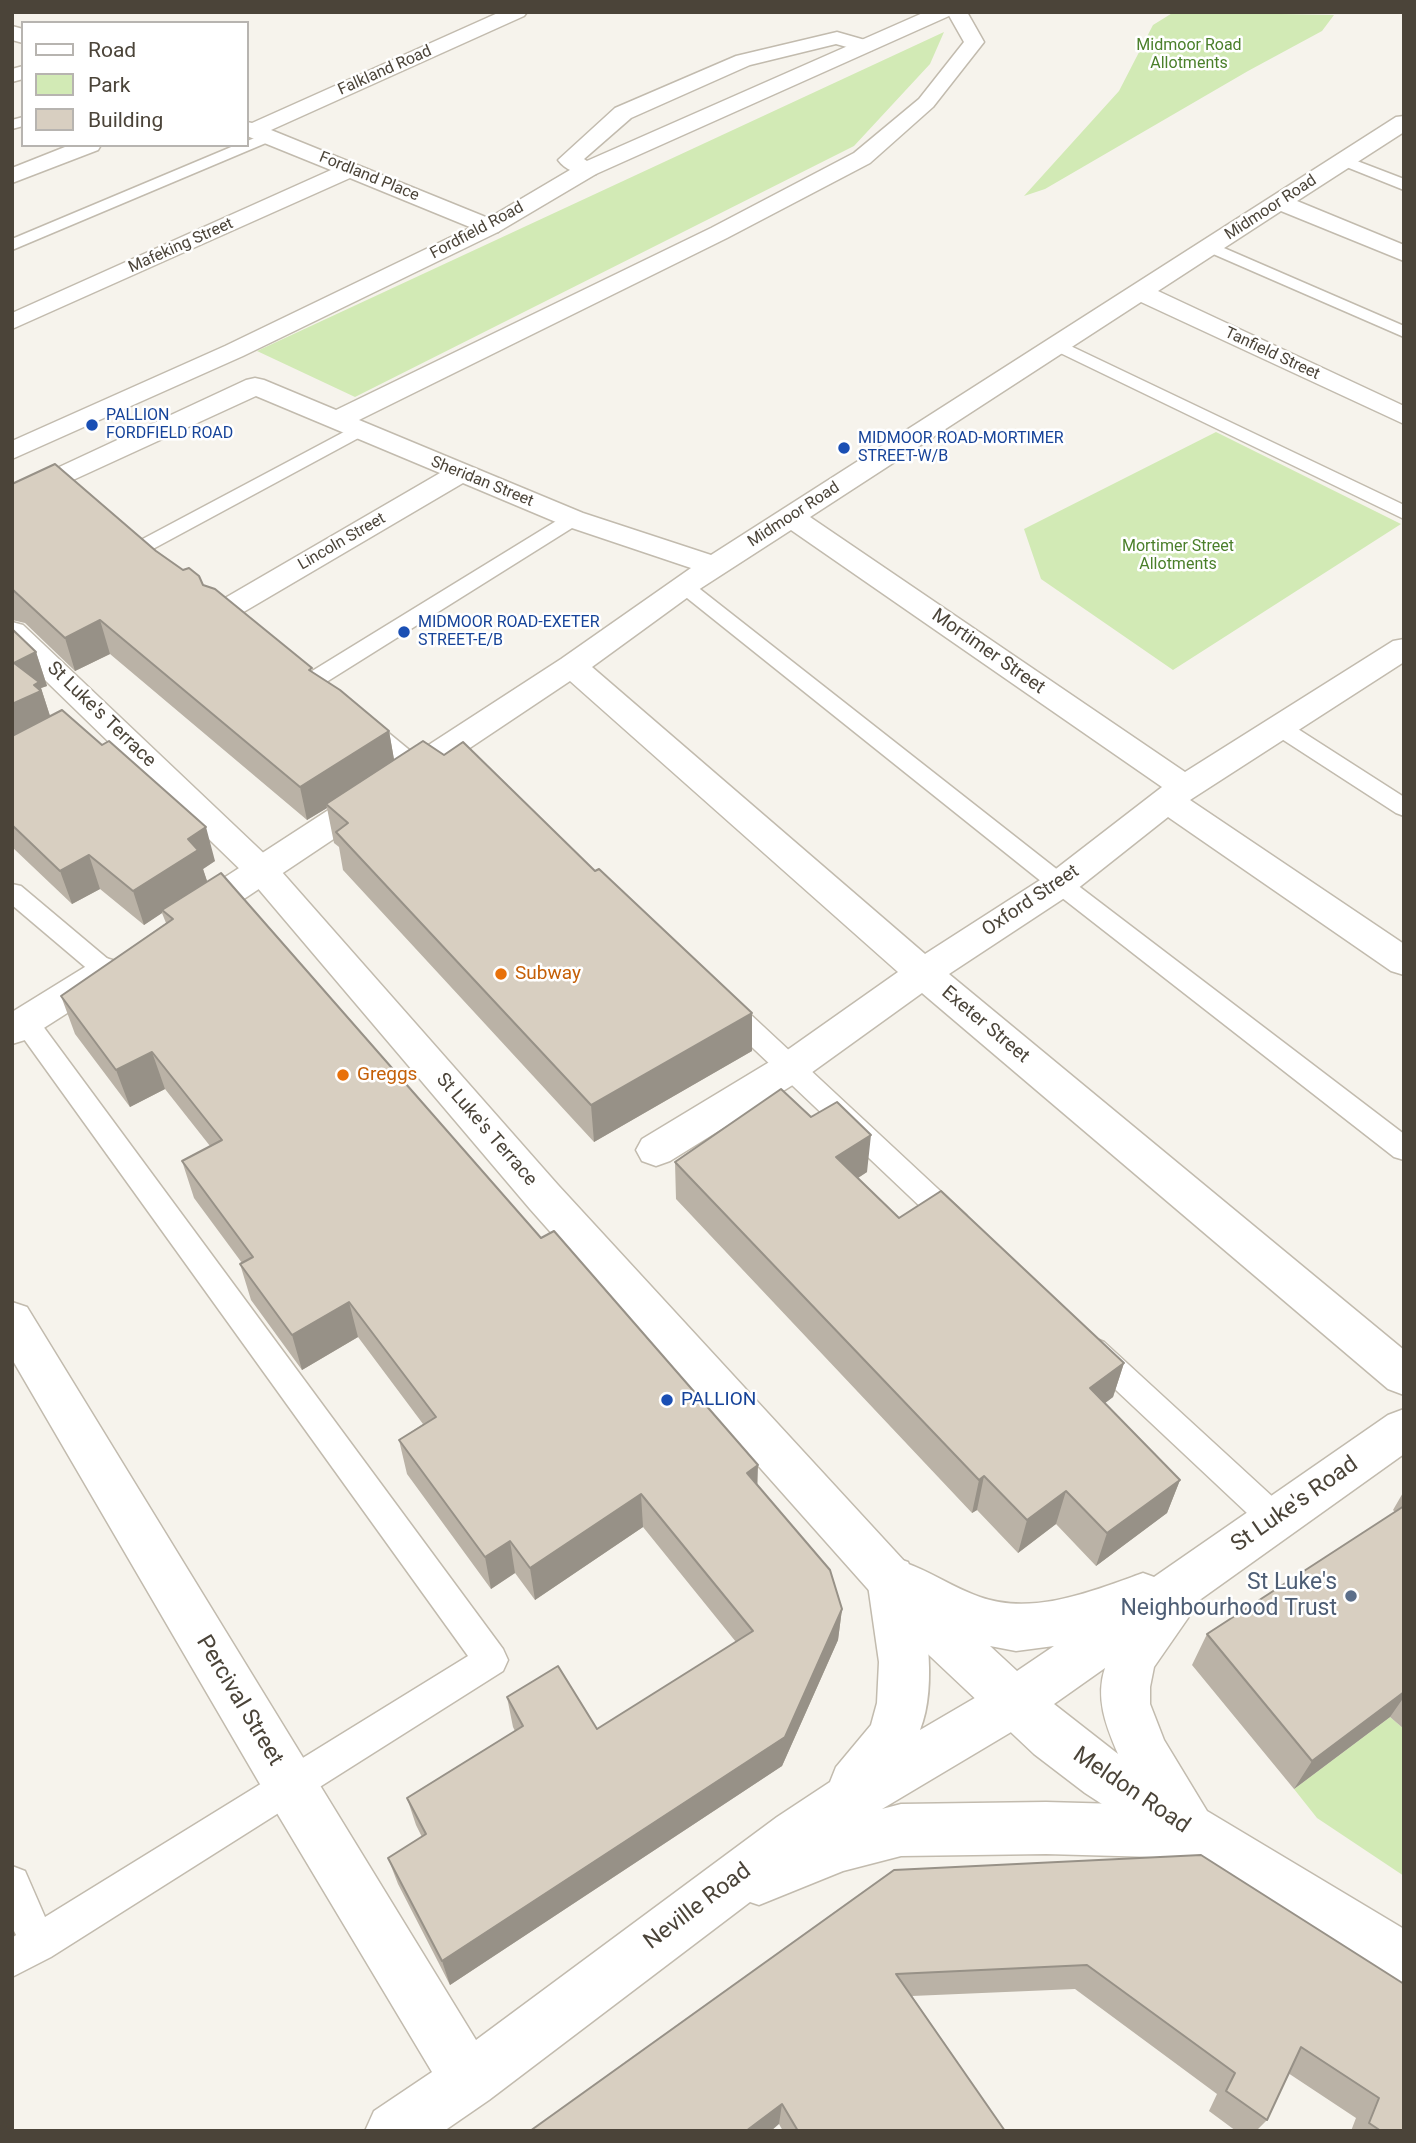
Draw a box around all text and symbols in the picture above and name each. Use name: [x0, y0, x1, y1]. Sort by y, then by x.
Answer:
legend: [21, 21, 248, 147]
park label: Midmoor Road Allotments: [1136, 36, 1242, 74]
text: Road: [88, 38, 136, 62]
street label: Falkland Road: [335, 42, 435, 100]
text: Park: [88, 73, 130, 97]
text: Building: [88, 108, 163, 132]
street label: Fordland Place: [316, 148, 422, 206]
street label: Midmoor Road: [1222, 171, 1320, 245]
street label: Fordfield Road: [427, 198, 527, 264]
street label: Mafeking Street: [126, 214, 236, 278]
street label: Tanfield Street: [1221, 324, 1323, 384]
place label: PALLION FORDFIELD ROAD: [106, 406, 233, 444]
marker: PALLION FORDFIELD ROAD: [84, 417, 100, 433]
place label: MIDMOOR ROAD-MORTIMER STREET-W/B: [858, 429, 1064, 467]
marker: MIDMOOR ROAD-MORTIMER STREET-W/B: [836, 440, 852, 456]
street label: Sheridan Street: [428, 453, 536, 511]
street label: Midmoor Road: [745, 478, 843, 552]
street label: Lincoln Street: [295, 509, 389, 575]
park label: Mortimer Street Allotments: [1122, 537, 1234, 575]
street label: Mortimer Street: [927, 604, 1049, 700]
place label: MIDMOOR ROAD-EXETER STREET-E/B: [418, 613, 600, 651]
marker: MIDMOOR ROAD-EXETER STREET-E/B: [396, 624, 412, 640]
street label: St Luke's Terrace: [42, 657, 160, 773]
street label: Oxford Street: [978, 860, 1084, 942]
place label: Subway: [515, 963, 581, 985]
marker: Subway: [493, 966, 509, 982]
street label: Exeter Street: [936, 982, 1034, 1068]
place label: Greggs: [357, 1064, 417, 1086]
marker: Greggs: [335, 1067, 351, 1083]
street label: St Luke's Terrace: [431, 1069, 541, 1191]
place label: PALLION: [681, 1389, 756, 1411]
marker: PALLION: [659, 1392, 675, 1408]
street label: St Luke's Road: [1226, 1451, 1364, 1559]
place label: St Luke's Neighbourhood Trust: [1120, 1569, 1337, 1623]
marker: St Luke's Neighbourhood Trust: [1343, 1588, 1359, 1604]
street label: Percival Street: [189, 1631, 289, 1771]
street label: Meldon Road: [1067, 1742, 1195, 1840]
street label: Neville Road: [639, 1858, 757, 1956]

